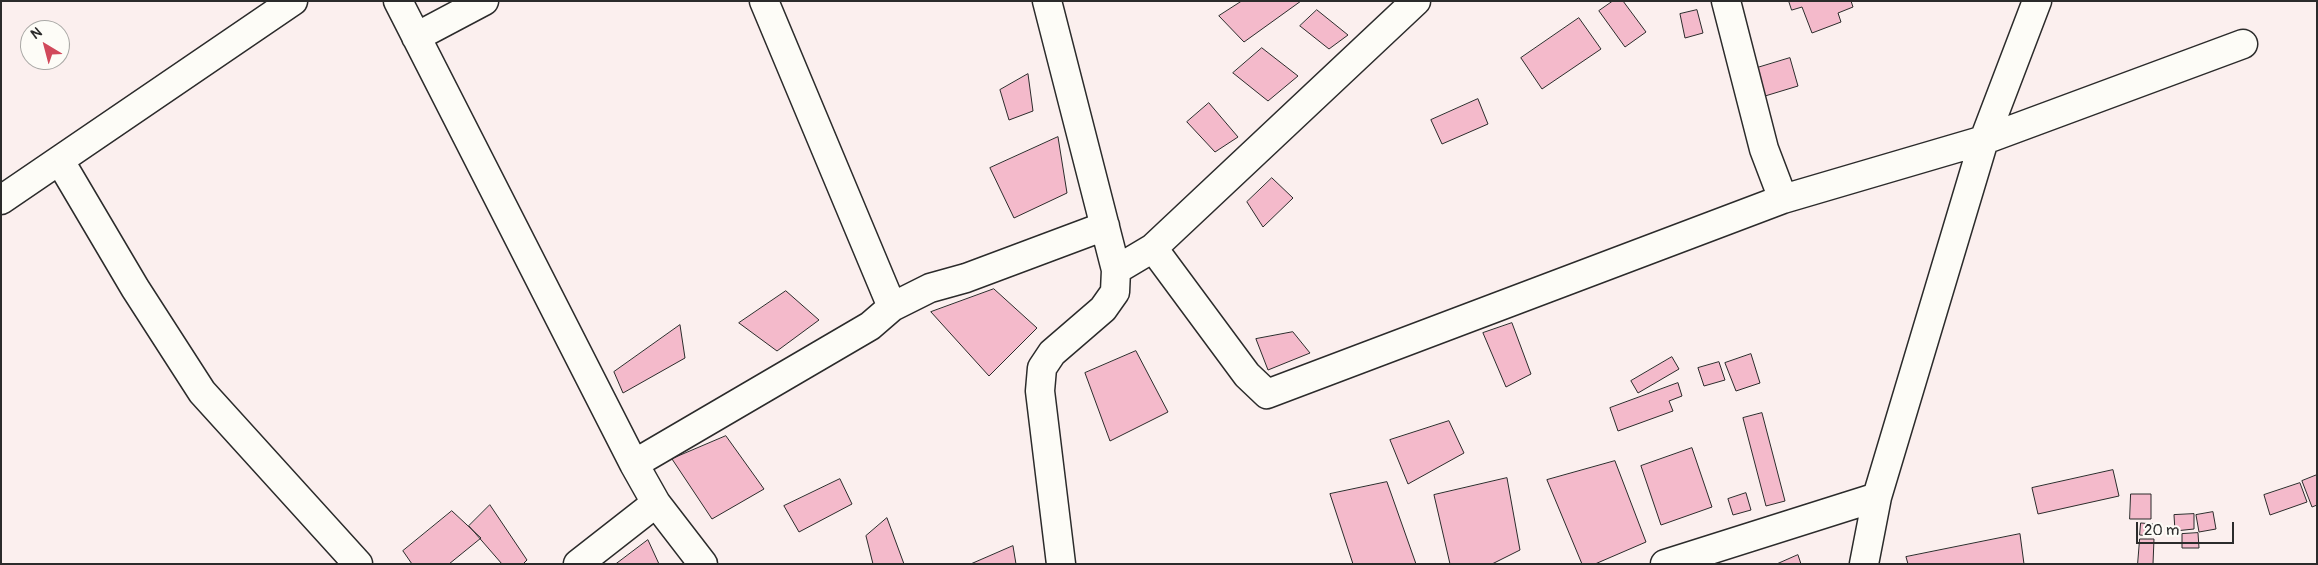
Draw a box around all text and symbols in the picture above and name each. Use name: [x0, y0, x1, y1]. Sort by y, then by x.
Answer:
north arrow: [20, 20, 70, 70]
text: N: [27, 24, 45, 43]
scale bar: [2138, 512, 2236, 544]
text: 20 m: [2144, 521, 2179, 540]

